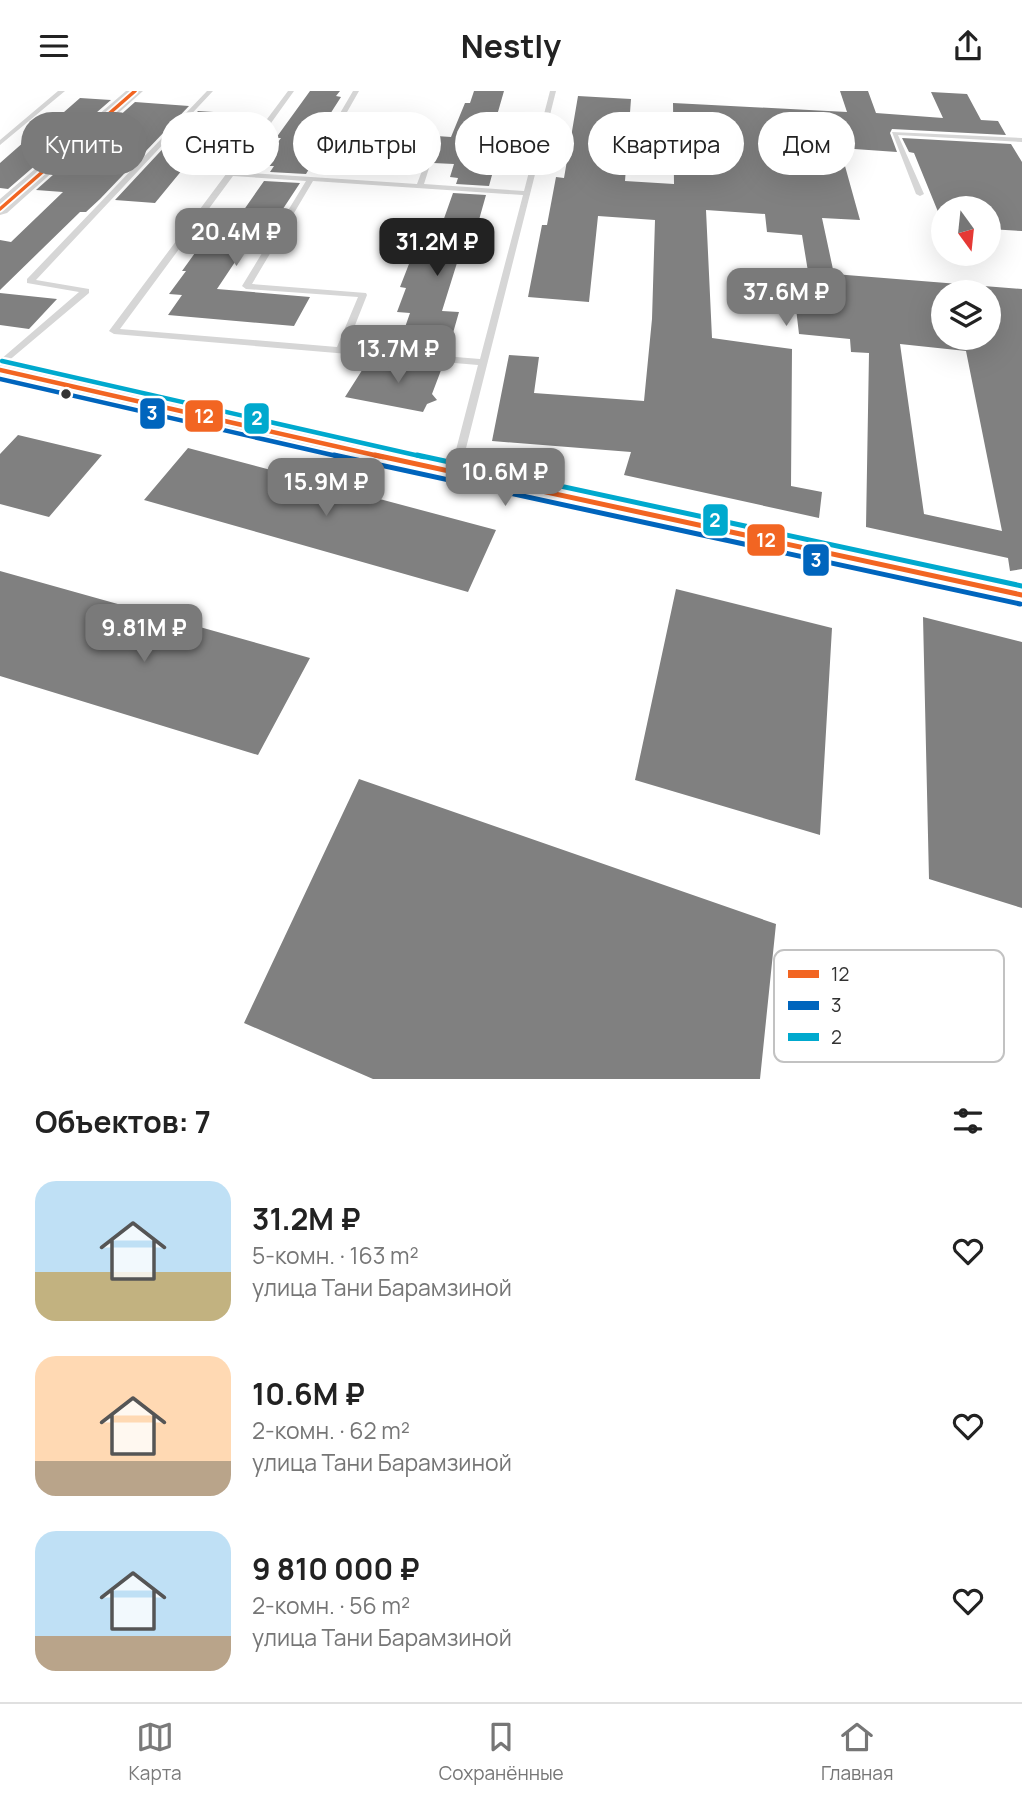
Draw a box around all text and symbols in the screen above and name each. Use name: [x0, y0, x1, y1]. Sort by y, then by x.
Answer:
text: Nestly: [461, 24, 561, 68]
icon: menu: [35, 27, 73, 65]
icon: share: [949, 27, 987, 65]
chip: Купить: [21, 112, 147, 175]
chip: Снять: [161, 112, 279, 175]
chip: Фильтры: [293, 112, 441, 175]
chip: Новое: [455, 112, 574, 175]
chip: Квартира: [588, 112, 744, 175]
chip: Дом: [758, 112, 855, 175]
north arrow: [931, 196, 1001, 266]
map controls: [931, 196, 1001, 350]
pin: 20.4M ₽: [171, 209, 301, 268]
text: 20.4M ₽: [191, 215, 281, 247]
pin: 31.2M ₽: [372, 219, 502, 278]
text: 31.2M ₽: [395, 225, 479, 257]
pin: 37.6M ₽: [721, 268, 851, 328]
text: 37.6M ₽: [743, 275, 829, 307]
button: layers: [931, 280, 1001, 350]
pin: 13.7M ₽: [333, 325, 463, 385]
text: 13.7M ₽: [357, 332, 439, 364]
unlabelled marker: [59, 387, 73, 401]
line badge: 3: [139, 397, 166, 430]
line badge: 12: [184, 399, 224, 433]
text: 3: [146, 400, 158, 426]
line badge: 2: [243, 402, 270, 435]
text: 12: [194, 403, 214, 429]
text: 2: [251, 405, 263, 431]
pin: 10.6M ₽: [440, 449, 570, 508]
text: 10.6M ₽: [462, 455, 548, 487]
pin: 15.9M ₽: [261, 459, 391, 518]
text: 15.9M ₽: [284, 465, 368, 497]
line badge: 2: [702, 503, 729, 537]
text: 2: [709, 507, 721, 533]
line badge: 12: [746, 523, 786, 557]
text: 12: [756, 527, 776, 553]
line badge: 3: [802, 543, 830, 577]
text: 3: [810, 547, 822, 573]
pin: 9.81M ₽: [79, 605, 209, 664]
text: 9.81M ₽: [101, 611, 187, 643]
legend: [774, 950, 1004, 1062]
text: 12: [831, 961, 849, 987]
text: 3: [831, 992, 842, 1018]
text: 2: [831, 1024, 842, 1050]
text: Объектов: 7: [35, 1101, 211, 1142]
icon: filters: [949, 1102, 987, 1140]
text: 31.2M ₽: [252, 1198, 361, 1239]
icon: home: [91, 1209, 175, 1293]
icon: heart: [949, 1232, 987, 1270]
text: 5-комн. · 163 m²: [252, 1239, 419, 1271]
text: улица Тани Барамзиной: [252, 1271, 512, 1303]
text: 10.6M ₽: [252, 1373, 365, 1414]
icon: home: [91, 1384, 175, 1468]
icon: heart: [949, 1407, 987, 1445]
text: 2-комн. · 62 m²: [252, 1414, 410, 1446]
text: улица Тани Барамзиной: [252, 1446, 512, 1478]
text: 9 810 000 ₽: [252, 1548, 420, 1589]
icon: home: [91, 1559, 175, 1643]
icon: heart: [949, 1582, 987, 1620]
text: 2-комн. · 56 m²: [252, 1589, 410, 1621]
text: улица Тани Барамзиной: [252, 1621, 512, 1653]
tab: Карта: [129, 1718, 181, 1786]
tab: Сохранённые: [439, 1718, 564, 1786]
tab: Главная: [821, 1718, 893, 1786]

